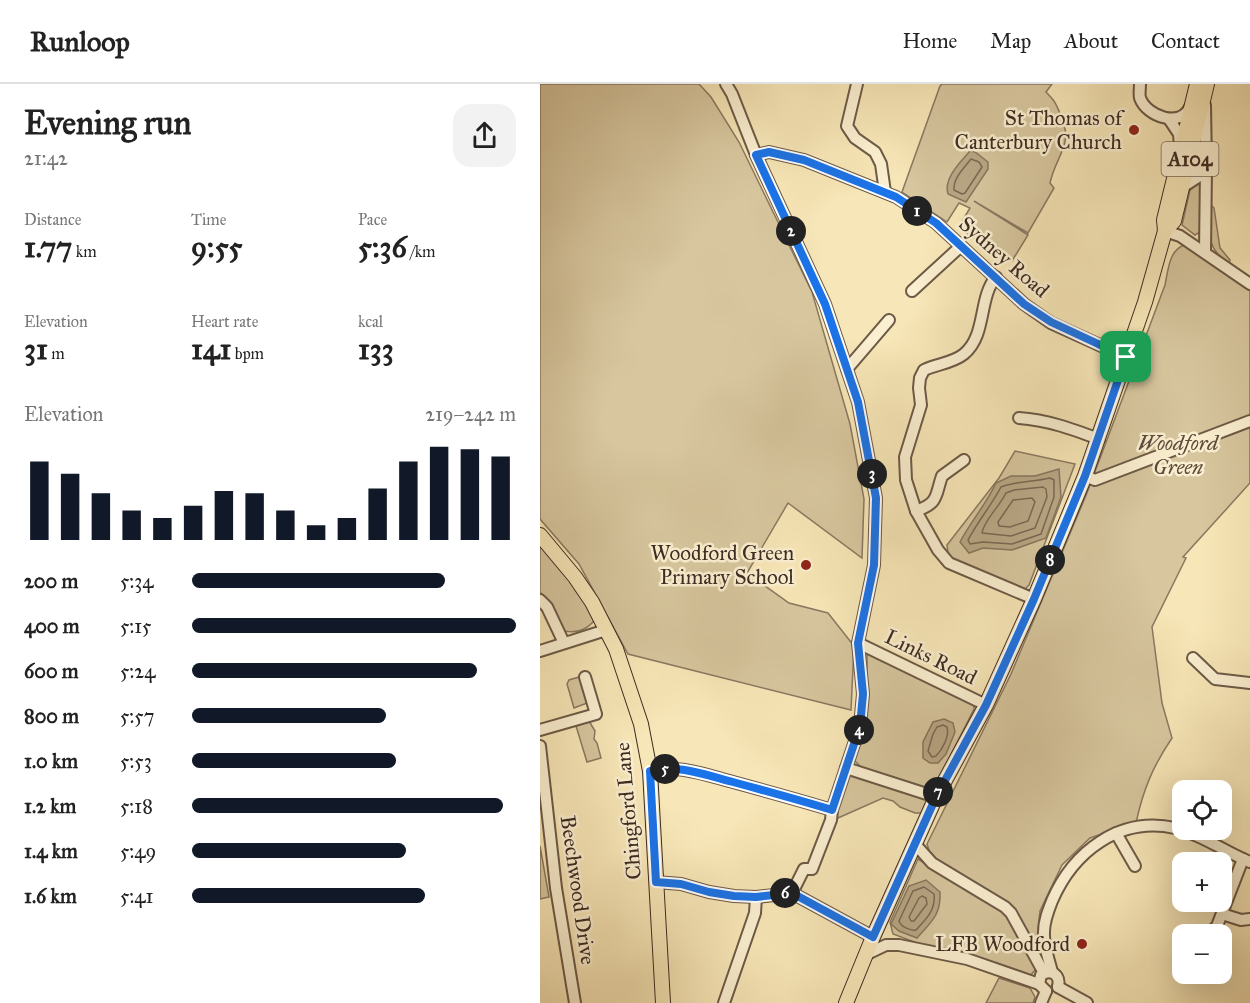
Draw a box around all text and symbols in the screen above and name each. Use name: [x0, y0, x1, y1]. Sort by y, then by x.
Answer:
text: Runloop: [30, 24, 130, 59]
text: Home: [902, 28, 957, 54]
text: Map: [990, 28, 1031, 54]
text: About: [1064, 28, 1118, 54]
text: Contact: [1151, 28, 1220, 54]
text: Evening run: [24, 103, 191, 143]
button: share: [453, 104, 516, 167]
place label: St Thomas of Canterbury Church: [955, 105, 1125, 155]
marker: St Thomas of Canterbury Church: [1127, 123, 1141, 137]
road number: A104: [1162, 142, 1218, 176]
text: 21:42: [24, 146, 68, 170]
pin: 1: [902, 196, 932, 226]
text: 1: [914, 201, 920, 220]
text: Distance: [24, 210, 81, 229]
text: Time: [191, 210, 226, 229]
text: Pace: [358, 210, 387, 229]
street label: Sydney Road: [953, 211, 1055, 304]
pin: 2: [776, 216, 806, 246]
text: 2: [787, 221, 795, 240]
text: 1.77: [24, 229, 72, 265]
text: 9:55: [191, 229, 243, 265]
text: 5:36: [358, 229, 407, 265]
text: km: [72, 242, 97, 261]
text: /km: [407, 242, 436, 261]
text: Elevation: [24, 312, 88, 331]
text: Heart rate: [191, 312, 258, 331]
text: kcal: [358, 312, 383, 331]
text: 31: [24, 331, 48, 367]
text: 141: [191, 331, 231, 367]
text: 133: [358, 331, 394, 367]
pin: [1100, 331, 1151, 382]
icon: arrive: [1109, 340, 1142, 373]
text: m: [48, 344, 65, 363]
text: bpm: [231, 344, 264, 363]
text: Elevation: [24, 402, 103, 426]
text: 219–242 m: [425, 402, 516, 426]
park label: Woodford Green: [1138, 430, 1220, 480]
pin: 3: [857, 459, 887, 489]
text: 3: [869, 464, 875, 483]
place label: Woodford Green Primary School: [651, 540, 794, 590]
pin: 8: [1035, 545, 1065, 575]
text: 8: [1046, 550, 1054, 569]
marker: Woodford Green Primary School: [799, 558, 813, 572]
text: 200 m: [24, 569, 78, 593]
text: 5:34: [120, 569, 153, 593]
text: 400 m: [24, 614, 80, 638]
text: 5:15: [120, 614, 151, 638]
street label: Links Road: [881, 624, 982, 691]
text: 600 m: [24, 659, 79, 683]
text: 5:24: [120, 659, 155, 683]
text: 800 m: [24, 704, 79, 728]
text: 5:57: [120, 704, 154, 728]
pin: 4: [844, 715, 874, 745]
text: 4: [855, 720, 863, 739]
street label: Chingford Lane: [609, 741, 647, 881]
text: 1.0 km: [24, 749, 78, 773]
text: 5:53: [120, 749, 152, 773]
pin: 5: [650, 754, 680, 784]
text: 5: [661, 759, 669, 778]
pin: 7: [923, 777, 953, 807]
map controls: [1172, 780, 1232, 984]
button: locate: [1172, 780, 1232, 840]
text: 7: [934, 782, 942, 801]
text: 1.2 km: [24, 794, 76, 818]
text: 5:18: [120, 794, 153, 818]
street label: Beechwood Drive: [555, 814, 601, 967]
text: 1.4 km: [24, 839, 78, 863]
text: 5:49: [120, 839, 156, 863]
button: +: [1172, 852, 1232, 912]
pin: 6: [770, 878, 800, 908]
text: 6: [781, 883, 789, 902]
text: 1.6 km: [24, 884, 77, 908]
text: 5:41: [120, 884, 153, 908]
button: −: [1172, 924, 1232, 984]
place label: LFB Woodford: [935, 931, 1070, 957]
marker: LFB Woodford: [1075, 937, 1089, 951]

